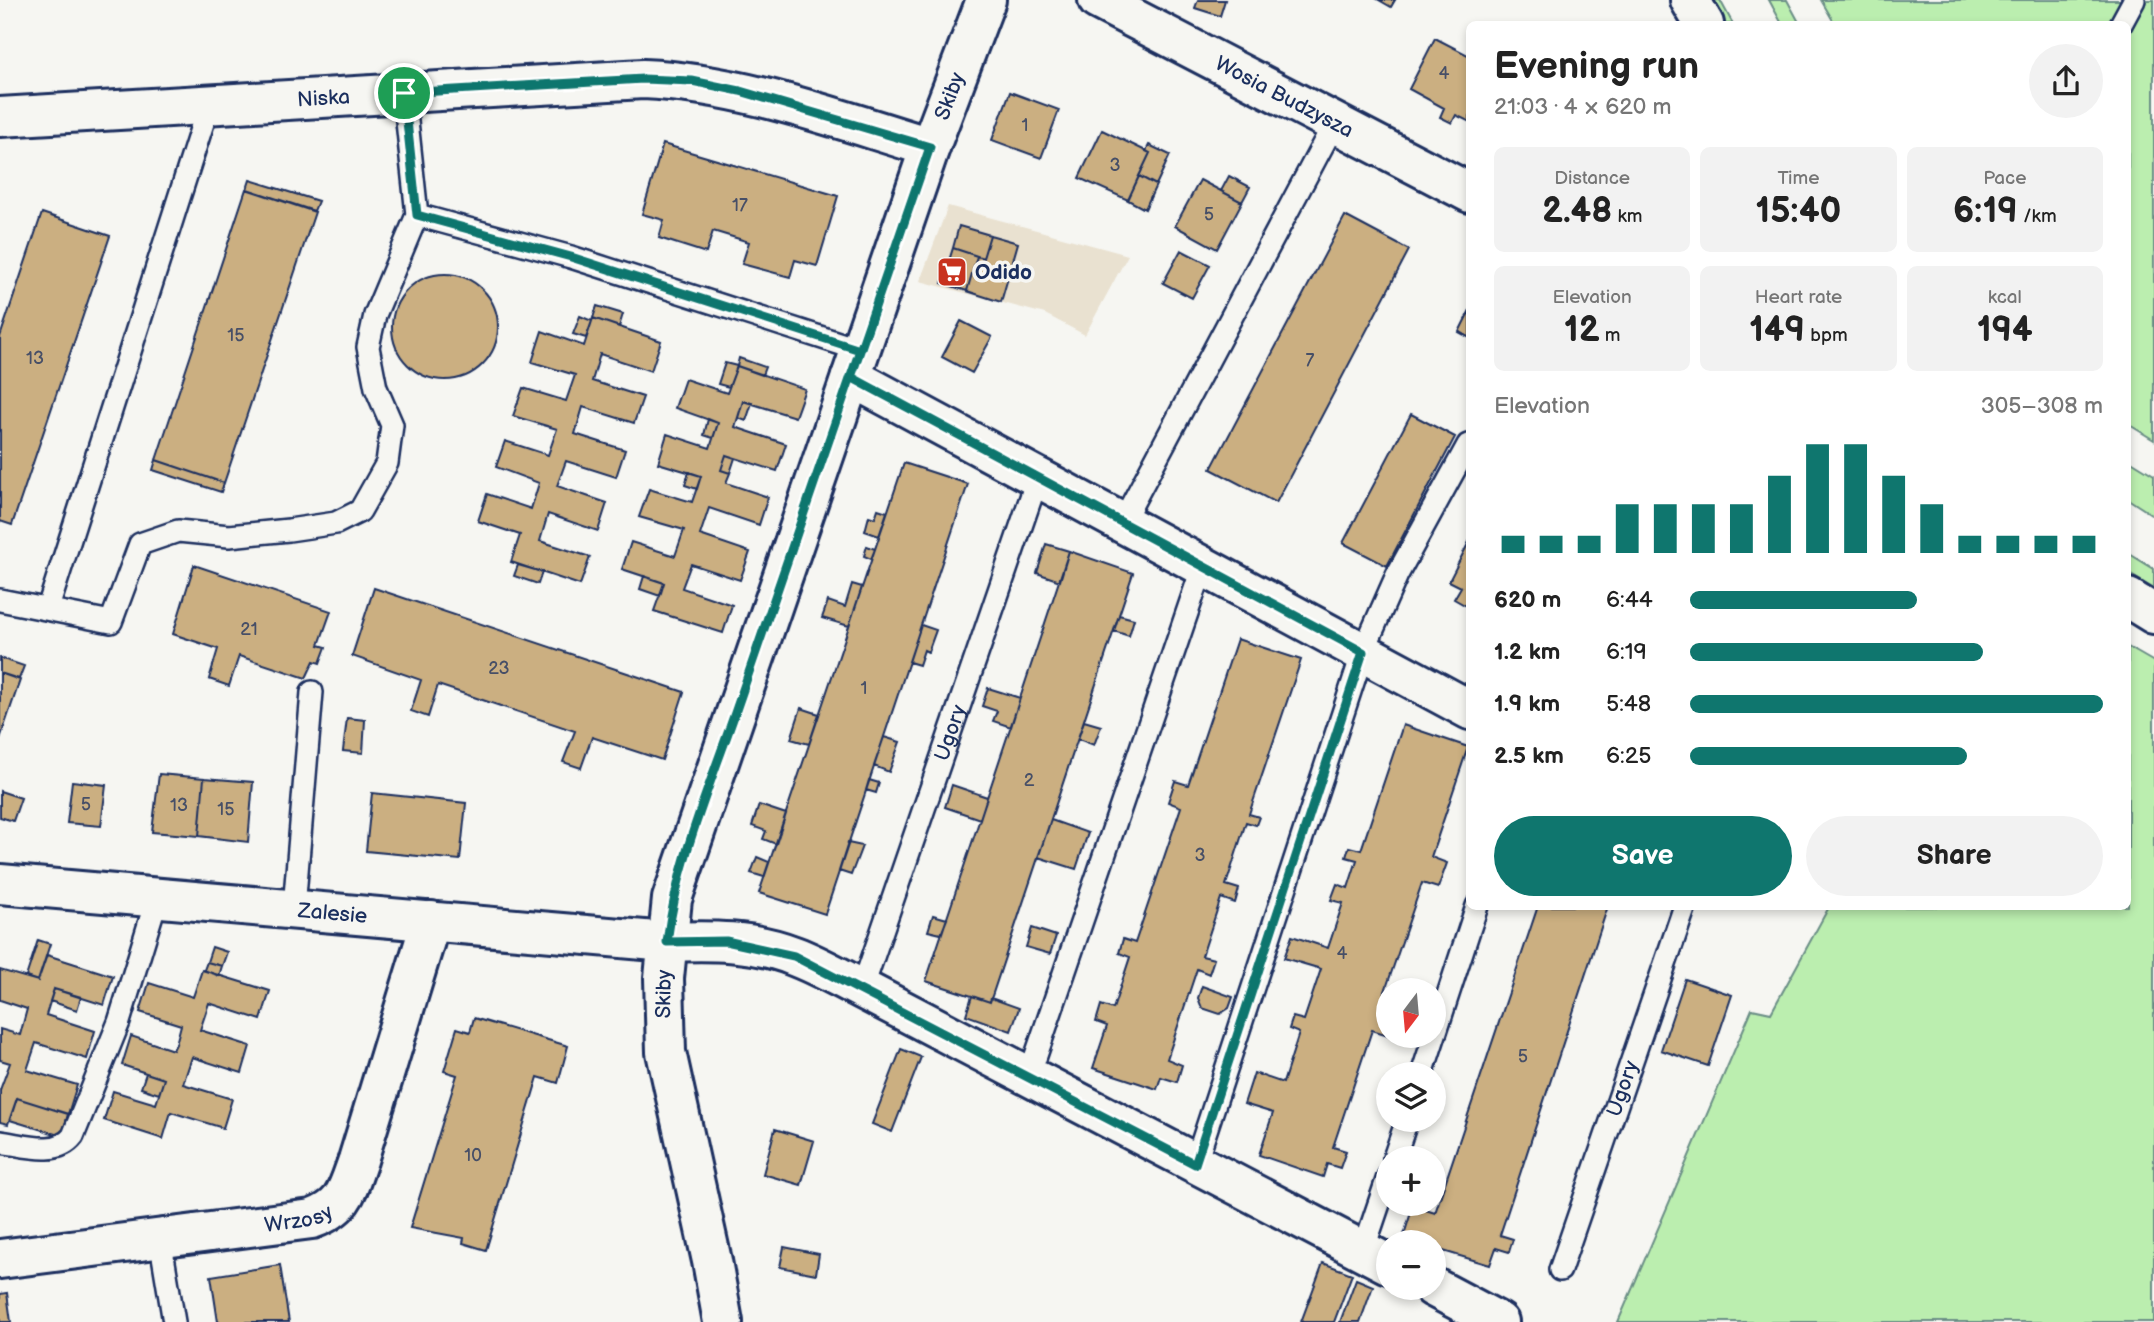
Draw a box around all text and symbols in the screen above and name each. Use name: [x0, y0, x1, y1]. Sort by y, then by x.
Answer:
text: Evening run: [1494, 44, 1699, 89]
button: share: [2029, 44, 2103, 118]
street label: Wosia Budzysza: [1211, 51, 1358, 143]
pin: [374, 63, 434, 123]
house number: 4: [1439, 63, 1450, 84]
street label: Skiby: [929, 68, 970, 123]
icon: arrive: [385, 74, 423, 112]
street label: Niska: [296, 84, 351, 112]
text: 21:03 · 4 × 620 m: [1494, 93, 1672, 121]
house number: 1: [1022, 115, 1028, 136]
house number: 3: [1109, 155, 1121, 176]
text: Distance: [1554, 167, 1630, 190]
text: Time: [1777, 167, 1820, 190]
text: Pace: [1983, 167, 2026, 190]
text: 2.48: [1542, 190, 1612, 233]
text: 15:40: [1756, 190, 1841, 233]
text: 6:19: [1953, 190, 2018, 233]
house number: 17: [732, 195, 748, 216]
house number: 5: [1204, 204, 1214, 225]
text: km: [1612, 205, 1642, 228]
text: /km: [2018, 205, 2057, 228]
supermarket icon: Odido: [935, 255, 969, 289]
place label: Odido: [975, 260, 1032, 285]
text: Elevation: [1553, 286, 1632, 309]
text: Heart rate: [1755, 286, 1842, 309]
text: kcal: [1988, 286, 2022, 309]
text: 12: [1564, 309, 1600, 352]
text: 149: [1749, 309, 1805, 352]
text: 194: [1977, 309, 2033, 352]
text: m: [1600, 324, 1620, 347]
text: bpm: [1805, 324, 1848, 347]
house number: 15: [227, 325, 245, 346]
house number: 13: [26, 348, 44, 369]
house number: 7: [1306, 350, 1315, 371]
text: Elevation: [1494, 392, 1590, 420]
text: 305–308 m: [1981, 392, 2103, 420]
text: 620 m: [1494, 586, 1561, 614]
text: 6:44: [1606, 586, 1653, 614]
house number: 21: [240, 619, 258, 640]
text: 1.2 km: [1494, 638, 1560, 666]
text: 6:19: [1606, 638, 1647, 666]
house number: 23: [488, 658, 510, 679]
house number: 1: [861, 678, 867, 699]
text: 1.9 km: [1494, 690, 1560, 718]
text: 5:48: [1606, 690, 1651, 718]
street label: Ugory: [929, 701, 971, 764]
text: 2.5 km: [1494, 742, 1564, 770]
text: 6:25: [1606, 742, 1651, 770]
house number: 2: [1024, 770, 1035, 791]
house number: 5: [81, 794, 91, 815]
house number: 13: [170, 795, 188, 816]
house number: 15: [217, 799, 235, 820]
button: Save: [1494, 816, 1792, 896]
button: Share: [1806, 816, 2103, 896]
house number: 3: [1194, 845, 1206, 866]
street label: Zalesie: [296, 897, 368, 928]
house number: 4: [1337, 943, 1348, 964]
street label: Skiby: [651, 969, 677, 1019]
north arrow: [1376, 978, 1446, 1048]
map controls: [1376, 978, 1446, 1300]
house number: 5: [1518, 1046, 1528, 1067]
street label: Ugory: [1601, 1057, 1644, 1120]
button: layers: [1376, 1062, 1446, 1132]
house number: 10: [464, 1145, 482, 1166]
button: +: [1376, 1146, 1446, 1216]
street label: Wrzosy: [263, 1199, 338, 1238]
button: −: [1376, 1230, 1446, 1300]

